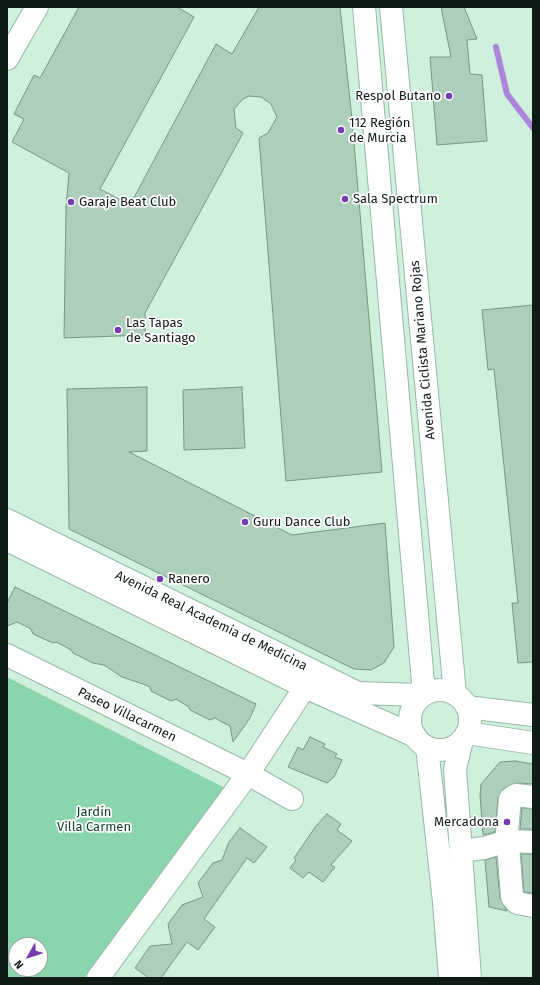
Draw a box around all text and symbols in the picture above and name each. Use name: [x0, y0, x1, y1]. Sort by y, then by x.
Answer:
place label: Respol Butano: [355, 88, 441, 104]
marker: Respol Butano: [444, 91, 454, 101]
place label: 112 Región de Murcia: [349, 115, 410, 146]
marker: 112 Región de Murcia: [336, 125, 346, 135]
place label: Sala Spectrum: [353, 191, 438, 207]
place label: Garaje Beat Club: [79, 194, 176, 210]
marker: Sala Spectrum: [340, 194, 350, 204]
marker: Garaje Beat Club: [66, 197, 76, 207]
street label: Avenida Ciclista Mariano Rojas: [407, 260, 439, 440]
place label: Las Tapas de Santiago: [126, 315, 196, 346]
marker: Las Tapas de Santiago: [113, 325, 123, 335]
place label: Guru Dance Club: [253, 514, 350, 530]
marker: Guru Dance Club: [240, 517, 250, 527]
street label: Avenida Real Academia de Medicina: [112, 568, 310, 674]
place label: Ranero: [168, 571, 210, 587]
marker: Ranero: [155, 574, 165, 584]
street label: Paseo Villacarmen: [75, 684, 179, 746]
park label: Jardín Villa Carmen: [57, 804, 131, 835]
place label: Mercadona: [434, 814, 499, 830]
marker: Mercadona: [502, 817, 512, 827]
north arrow: [8, 937, 48, 977]
text: N: [12, 957, 26, 971]

